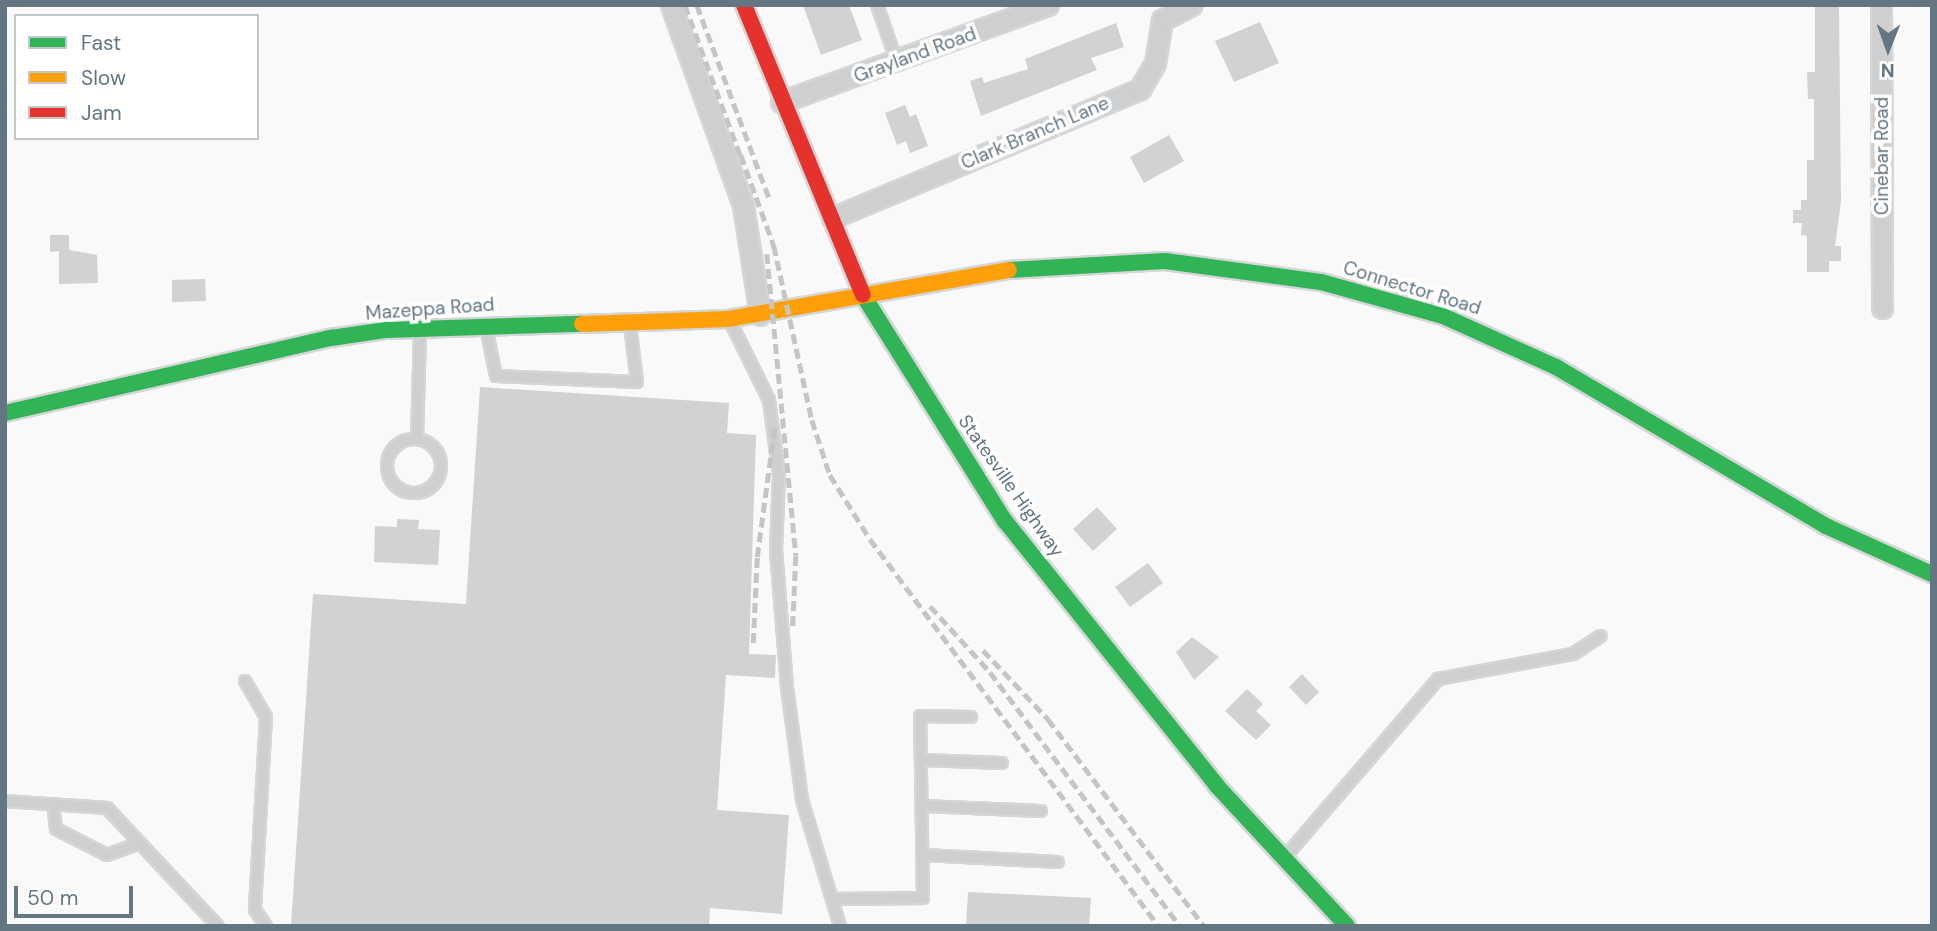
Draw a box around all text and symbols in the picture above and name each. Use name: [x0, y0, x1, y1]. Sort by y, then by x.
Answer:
legend: [14, 14, 259, 140]
north arrow: [1853, 14, 1923, 84]
street label: Grayland Road: [851, 22, 979, 88]
text: Fast: [81, 29, 121, 57]
text: N: [1880, 58, 1895, 83]
text: Slow: [81, 64, 126, 92]
street label: Clark Branch Lane: [958, 92, 1112, 174]
street label: Cinebar Road: [1871, 97, 1893, 215]
text: Jam: [81, 99, 122, 127]
street label: Connector Road: [1340, 256, 1484, 320]
street label: Mazeppa Road: [365, 293, 495, 325]
street label: Statesville Highway: [953, 411, 1069, 561]
scale bar: [18, 872, 136, 916]
text: 50 m: [27, 884, 78, 912]

